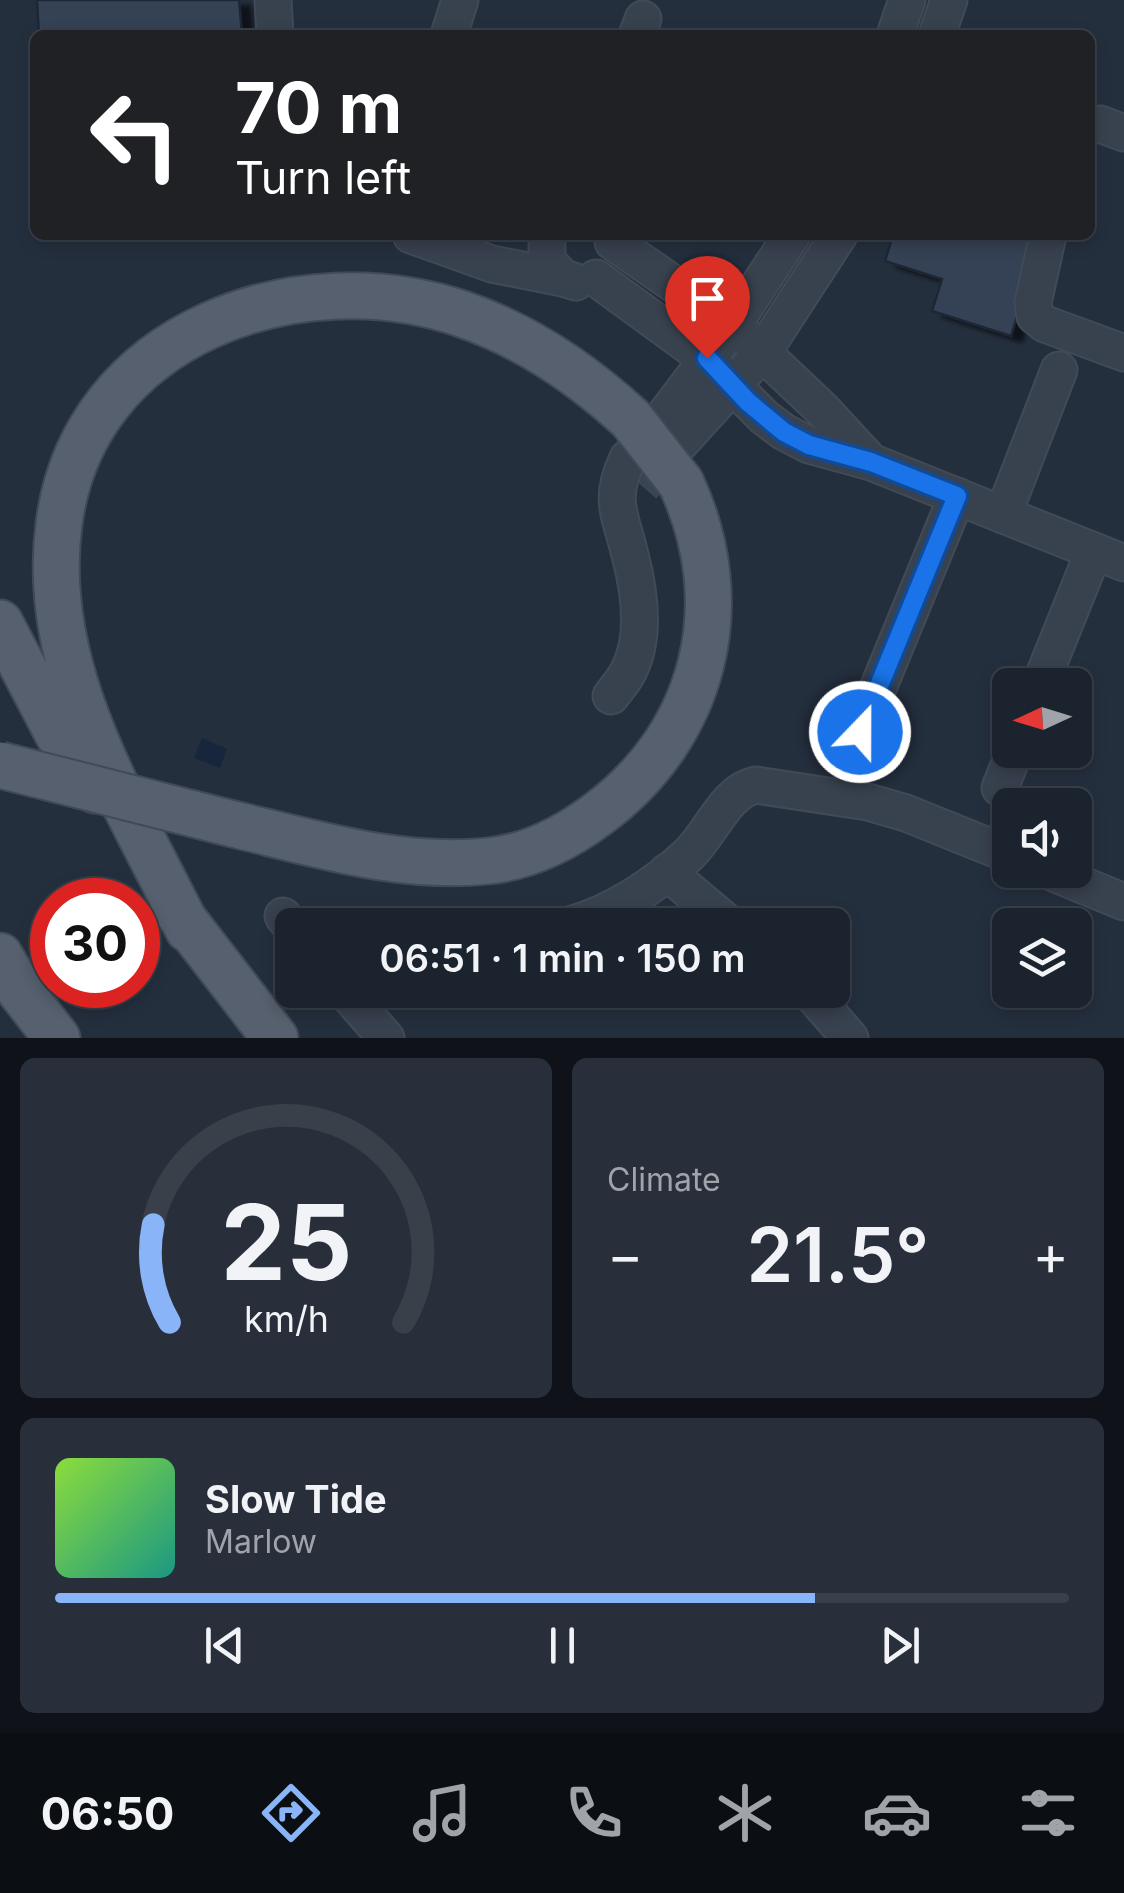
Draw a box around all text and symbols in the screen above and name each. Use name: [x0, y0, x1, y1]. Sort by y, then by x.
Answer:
text: 70 m: [235, 65, 402, 150]
icon: left: [70, 70, 200, 200]
text: Turn left: [235, 150, 411, 205]
pin: [665, 256, 750, 359]
icon: arrive: [680, 271, 735, 326]
north arrow: [992, 668, 1092, 768]
map controls: [992, 668, 1092, 1008]
position arrow: [808, 680, 912, 784]
button: sound: [992, 788, 1092, 888]
speed limit sign: 30: [30, 878, 160, 1008]
button: layers: [992, 908, 1092, 1008]
text: 06:51 · 1 min · 150 m: [380, 935, 745, 981]
text: Climate: [607, 1160, 721, 1199]
text: 25: [220, 1179, 352, 1305]
text: 21.5°: [747, 1209, 929, 1300]
text: −: [607, 1222, 643, 1288]
text: +: [1033, 1222, 1069, 1288]
text: km/h: [244, 1297, 328, 1341]
text: Slow Tide: [205, 1476, 387, 1522]
text: Marlow: [205, 1522, 317, 1561]
icon: previous: [197, 1618, 252, 1673]
icon: pause: [535, 1618, 590, 1673]
icon: next: [873, 1618, 928, 1673]
icon: directions: [256, 1778, 326, 1848]
icon: music: [407, 1778, 477, 1848]
icon: phone: [559, 1778, 629, 1848]
icon: climate: [710, 1778, 780, 1848]
icon: car: [862, 1778, 932, 1848]
icon: filters: [1013, 1778, 1083, 1848]
text: 06:50: [41, 1786, 174, 1841]

